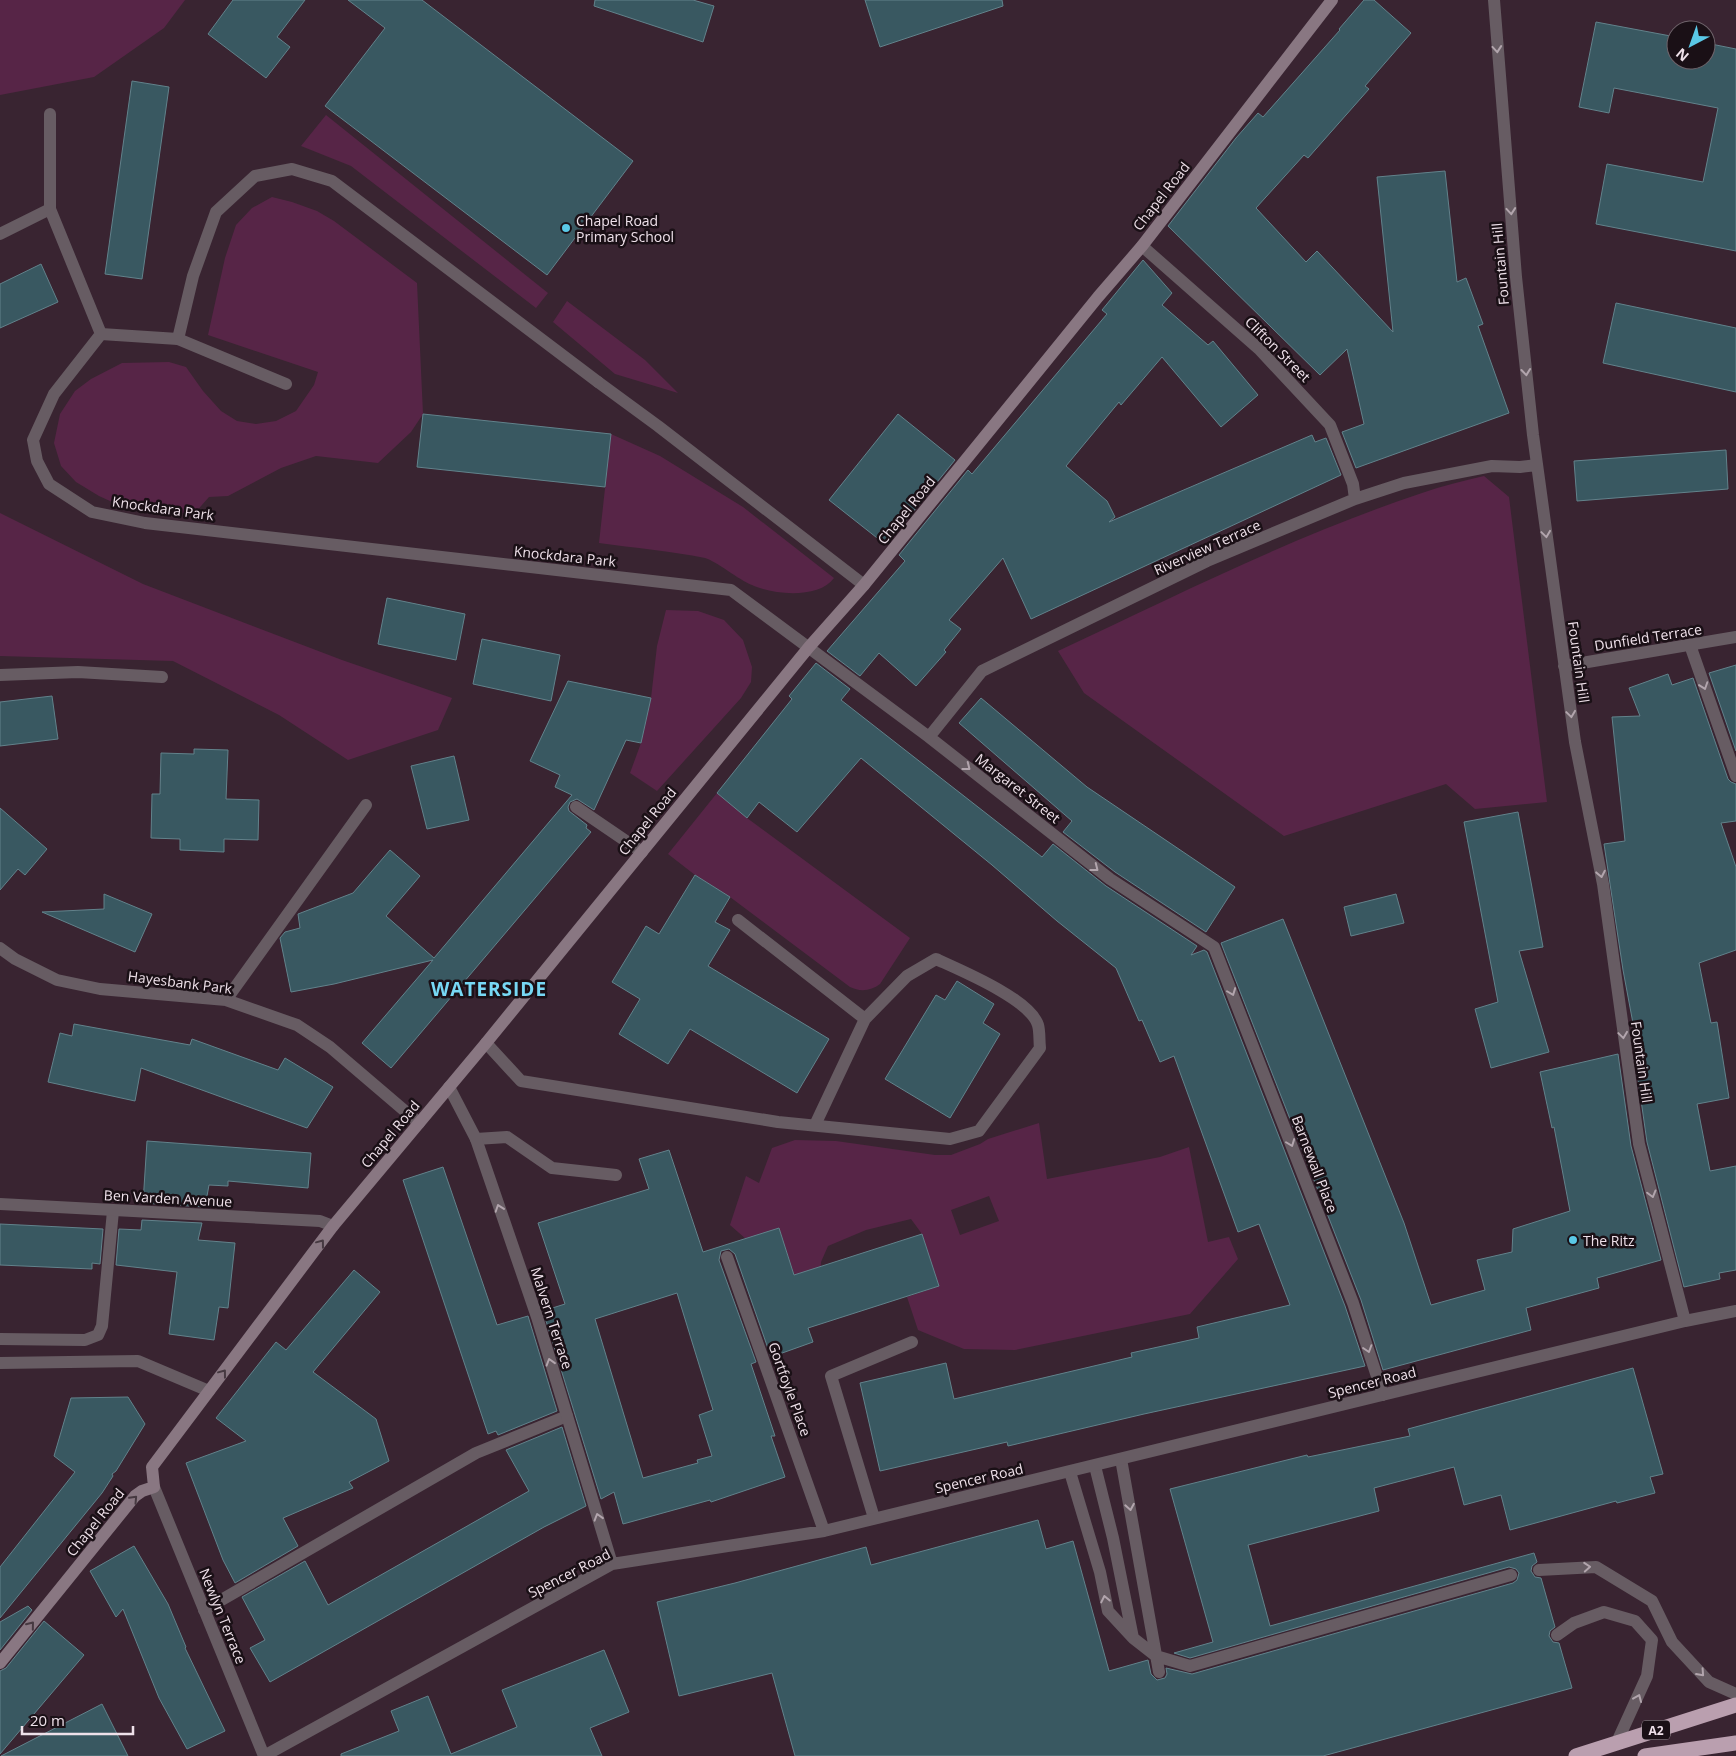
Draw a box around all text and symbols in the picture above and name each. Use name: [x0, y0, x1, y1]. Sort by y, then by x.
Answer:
north arrow: [1666, 20, 1716, 70]
text: N: [1672, 44, 1693, 66]
one-way arrow: [1492, 45, 1503, 53]
street label: Chapel Road: [1128, 158, 1194, 234]
one-way arrow: [1505, 207, 1516, 215]
place label: Chapel Road Primary School: [576, 211, 674, 246]
marker: Chapel Road Primary School: [560, 222, 572, 234]
street label: Fountain Hill: [1487, 222, 1513, 306]
street label: Clifton Street: [1241, 312, 1315, 386]
one-way arrow: [1520, 369, 1531, 377]
street label: Chapel Road: [873, 472, 939, 548]
street label: Knockdara Park: [111, 491, 216, 525]
street label: Riverview Terrace: [1151, 515, 1264, 579]
one-way arrow: [1540, 530, 1551, 538]
street label: Knockdara Park: [513, 541, 618, 571]
street label: Dunfield Terrace: [1593, 619, 1703, 655]
street label: Fountain Hill: [1564, 620, 1594, 704]
one-way arrow: [1698, 681, 1708, 690]
one-way arrow: [1565, 710, 1575, 718]
street label: Margaret Street: [972, 749, 1064, 827]
one-way arrow: [961, 762, 970, 770]
street label: Chapel Road: [614, 783, 680, 859]
one-way arrow: [1089, 862, 1098, 870]
one-way arrow: [1595, 869, 1605, 878]
street label: Hayesbank Park: [127, 966, 234, 998]
district label: WATERSIDE: [431, 976, 547, 1002]
one-way arrow: [1226, 987, 1236, 996]
street label: Fountain Hill: [1627, 1020, 1657, 1104]
one-way arrow: [1618, 1030, 1628, 1039]
street label: Chapel Road: [356, 1096, 424, 1172]
street label: Barnewall Place: [1288, 1113, 1342, 1215]
one-way arrow: [1285, 1139, 1295, 1147]
street label: Ben Varden Avenue: [103, 1185, 233, 1211]
one-way arrow: [1646, 1190, 1656, 1198]
one-way arrow: [495, 1204, 505, 1212]
place label: The Ritz: [1583, 1231, 1635, 1250]
marker: The Ritz: [1567, 1234, 1579, 1246]
one-way arrow: [315, 1240, 323, 1249]
street label: Malvern Terrace: [527, 1265, 577, 1371]
street label: Gortfoyle Place: [764, 1339, 816, 1439]
one-way arrow: [1362, 1344, 1372, 1353]
one-way arrow: [546, 1358, 556, 1366]
street label: Spencer Road: [1326, 1362, 1418, 1402]
one-way arrow: [217, 1369, 226, 1379]
street label: Spencer Road: [933, 1459, 1025, 1497]
street label: Chapel Road: [62, 1484, 128, 1560]
one-way arrow: [128, 1496, 137, 1505]
one-way arrow: [1125, 1503, 1135, 1512]
one-way arrow: [593, 1514, 603, 1522]
street label: Spencer Road: [525, 1544, 613, 1602]
one-way arrow: [1584, 1562, 1592, 1573]
street label: Newlyn Terrace: [195, 1565, 251, 1667]
one-way arrow: [1101, 1595, 1111, 1604]
one-way arrow: [25, 1622, 33, 1631]
one-way arrow: [1695, 1668, 1704, 1677]
one-way arrow: [1631, 1694, 1642, 1703]
scale bar: [22, 1704, 134, 1736]
text: 20 m: [30, 1710, 65, 1730]
road number: A2: [1642, 1720, 1670, 1740]

